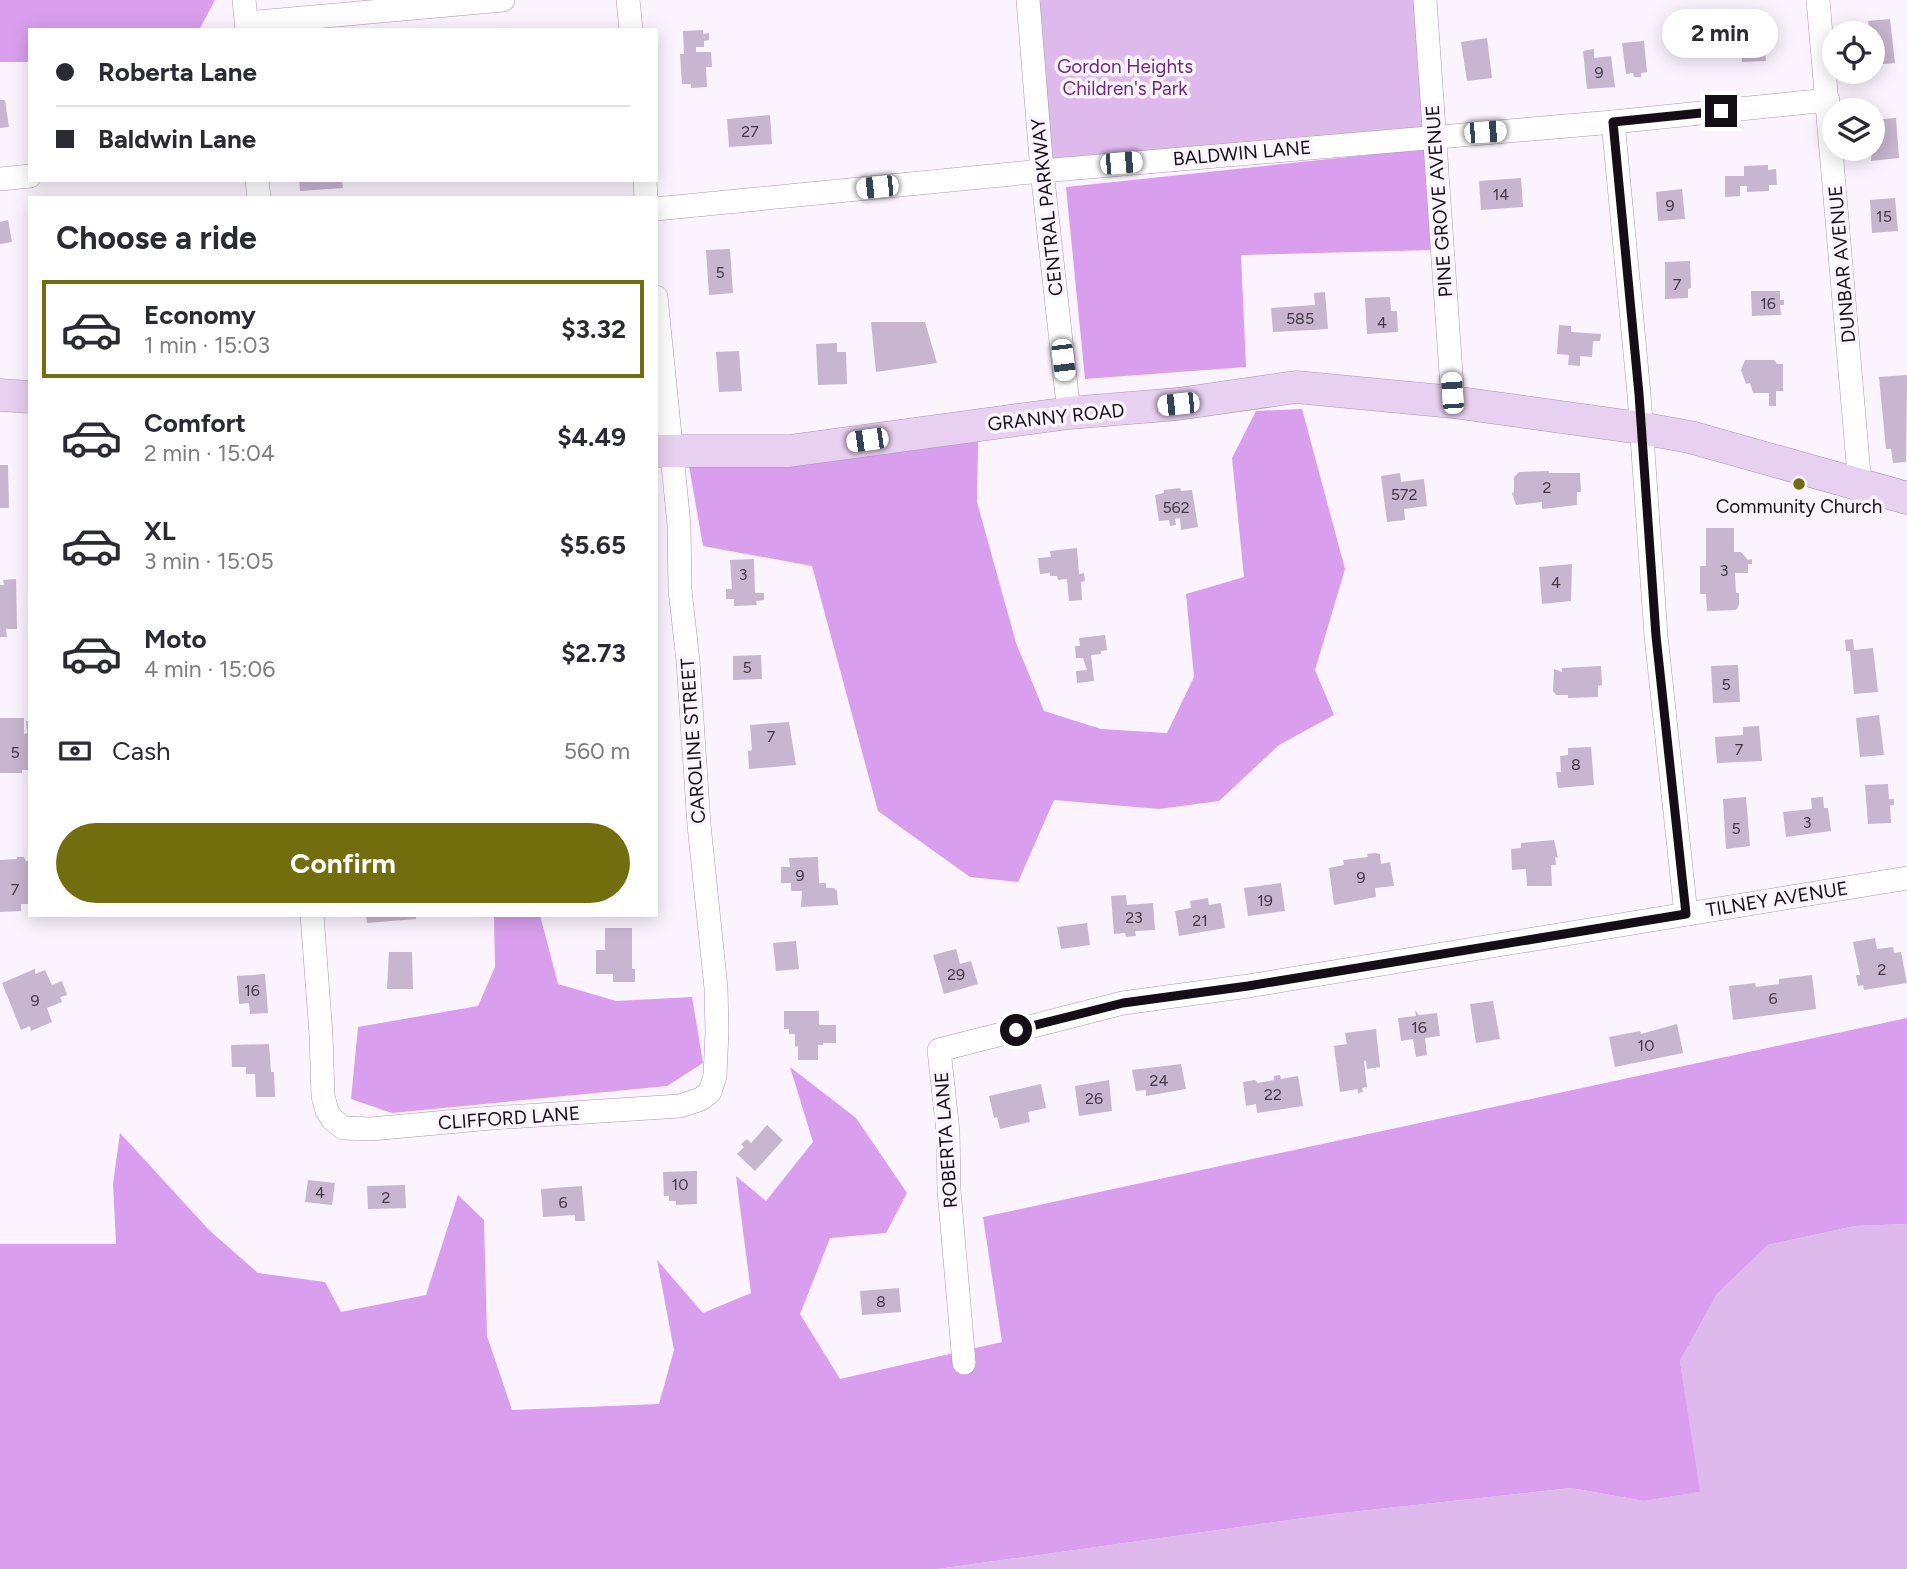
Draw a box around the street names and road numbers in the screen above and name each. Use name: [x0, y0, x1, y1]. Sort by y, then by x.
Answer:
street label: PINE GROVE AVENUE: [1421, 104, 1457, 298]
street label: CENTRAL PARKWAY: [1026, 116, 1068, 297]
street label: BALDWIN LANE: [1172, 135, 1312, 171]
street label: DUNBAR AVENUE: [1824, 184, 1860, 344]
street label: GRANNY ROAD: [986, 398, 1126, 436]
street label: CAROLINE STREET: [676, 657, 710, 825]
street label: TILNEY AVENUE: [1704, 876, 1850, 922]
street label: ROBERTA LANE: [930, 1071, 962, 1209]
street label: CLIFFORD LANE: [437, 1102, 581, 1134]

